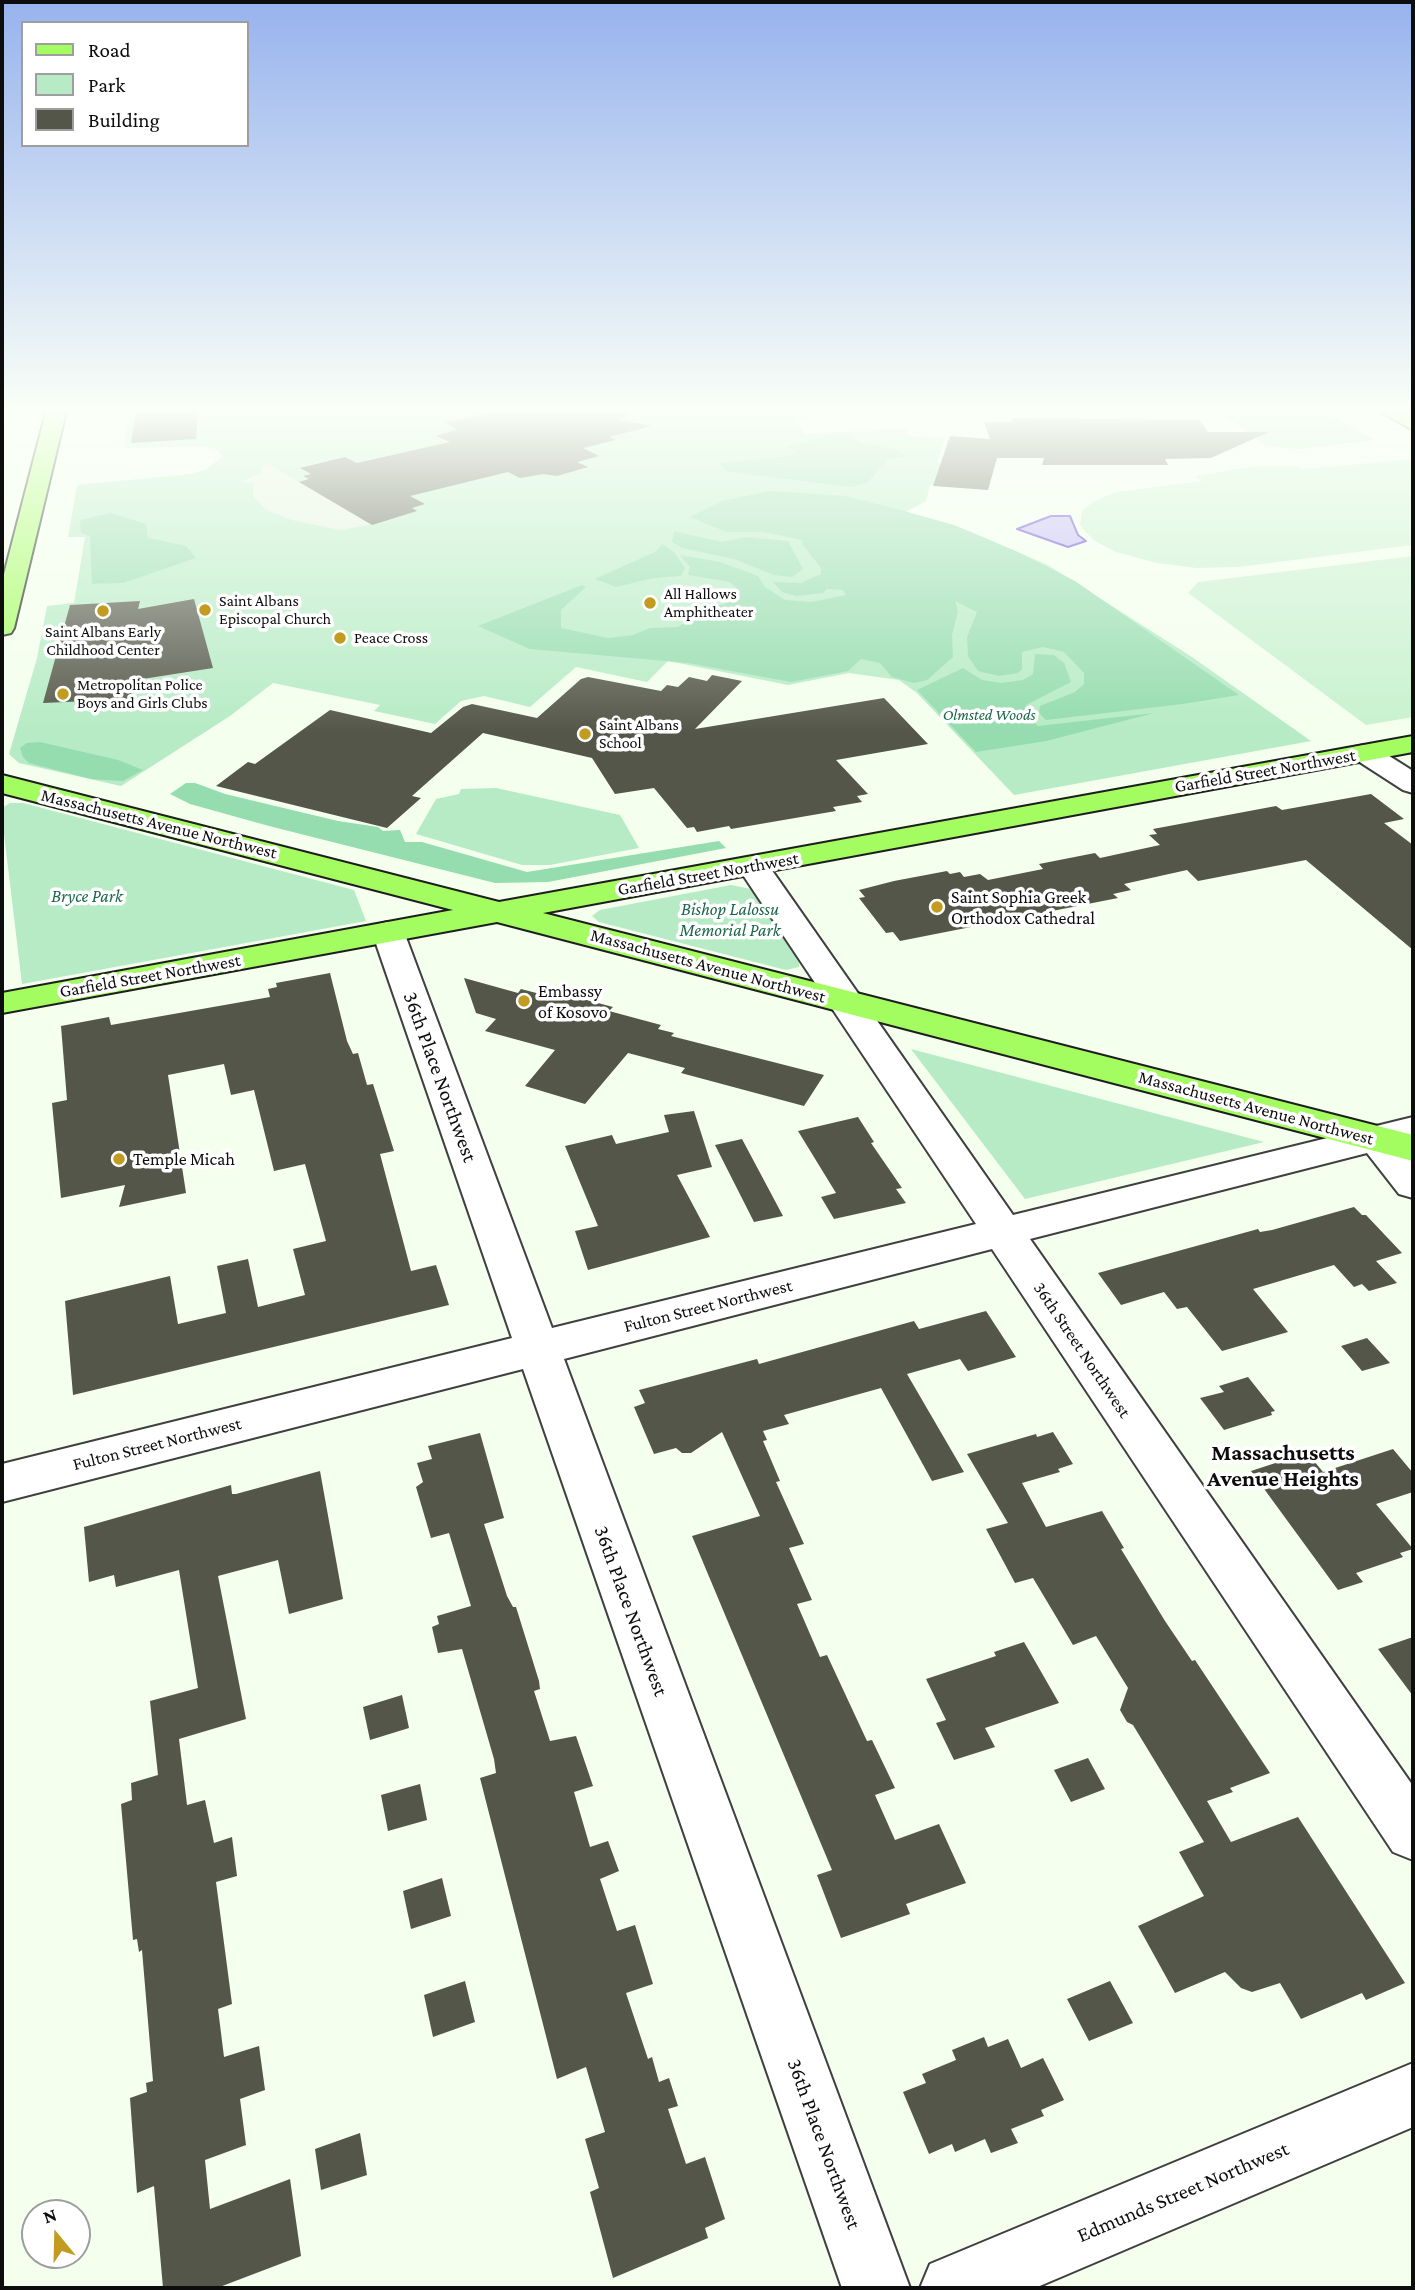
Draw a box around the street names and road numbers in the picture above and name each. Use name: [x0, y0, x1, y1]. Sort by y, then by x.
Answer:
street label: Garfield Street Northwest: [1173, 744, 1357, 798]
street label: Massachusetts Avenue Northwest: [39, 784, 279, 864]
street label: Garfield Street Northwest: [616, 847, 800, 901]
street label: Massachusetts Avenue Northwest: [588, 924, 828, 1008]
street label: Garfield Street Northwest: [58, 949, 242, 1003]
street label: 36th Place Northwest: [397, 988, 483, 1166]
street label: Massachusetts Avenue Northwest: [1136, 1066, 1376, 1150]
street label: Fulton Street Northwest: [622, 1275, 794, 1337]
street label: 36th Street Northwest: [1029, 1278, 1135, 1422]
street label: Fulton Street Northwest: [71, 1413, 243, 1475]
street label: 36th Place Northwest: [588, 1522, 674, 1700]
street label: 36th Place Northwest: [781, 2055, 867, 2233]
street label: Edmunds Street Northwest: [1073, 2136, 1293, 2248]

